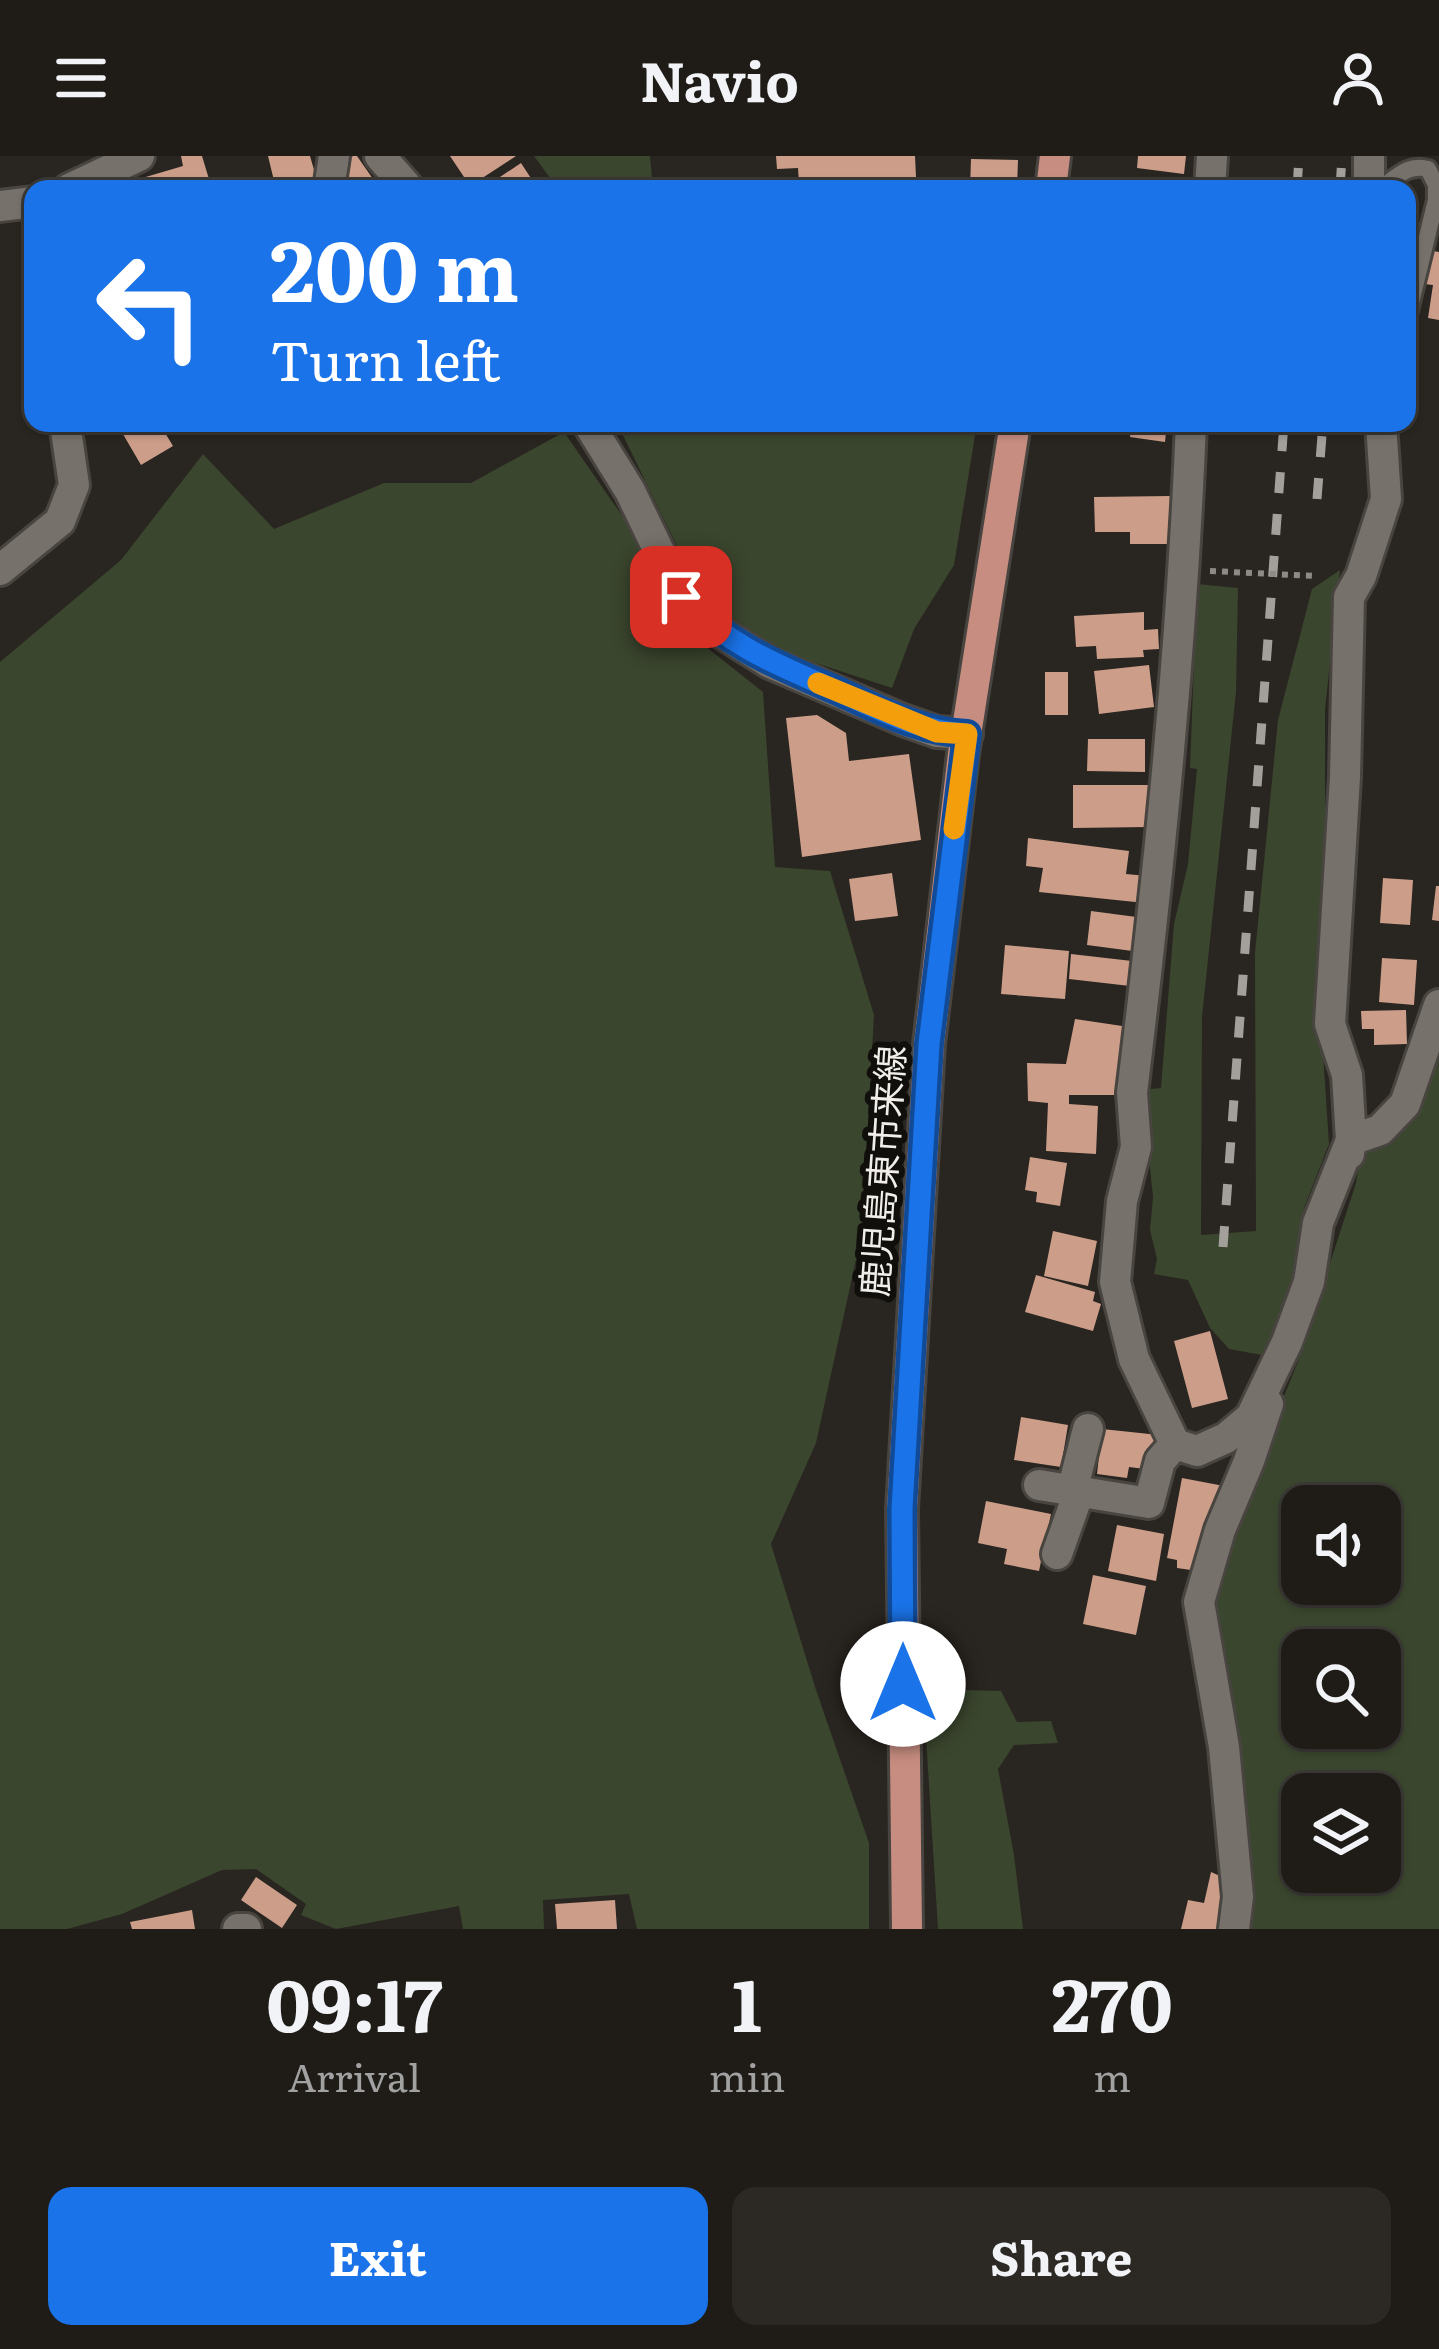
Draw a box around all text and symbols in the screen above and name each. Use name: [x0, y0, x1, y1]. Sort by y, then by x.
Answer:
text: Navio: [640, 38, 799, 119]
icon: menu: [48, 45, 114, 111]
icon: person: [1325, 45, 1391, 111]
text: 200 m: [270, 203, 519, 328]
icon: left: [72, 228, 228, 384]
text: Turn left: [270, 317, 501, 398]
pin: [630, 546, 732, 648]
icon: arrive: [648, 564, 714, 630]
street label: 鹿児島東市来線: [845, 1043, 916, 1298]
map controls: [1281, 1485, 1401, 1893]
button: sound: [1281, 1485, 1401, 1605]
position arrow: [840, 1621, 966, 1747]
button: search: [1281, 1629, 1401, 1749]
button: layers: [1281, 1773, 1401, 1893]
text: 09:17: [266, 1947, 442, 2054]
text: 1: [732, 1947, 762, 2054]
text: 270: [1052, 1947, 1173, 2054]
text: Arrival: [288, 2046, 421, 2104]
text: min: [709, 2046, 785, 2104]
text: m: [1093, 2046, 1131, 2104]
button: Exit: [48, 2187, 708, 2325]
button: Share: [732, 2187, 1391, 2325]

